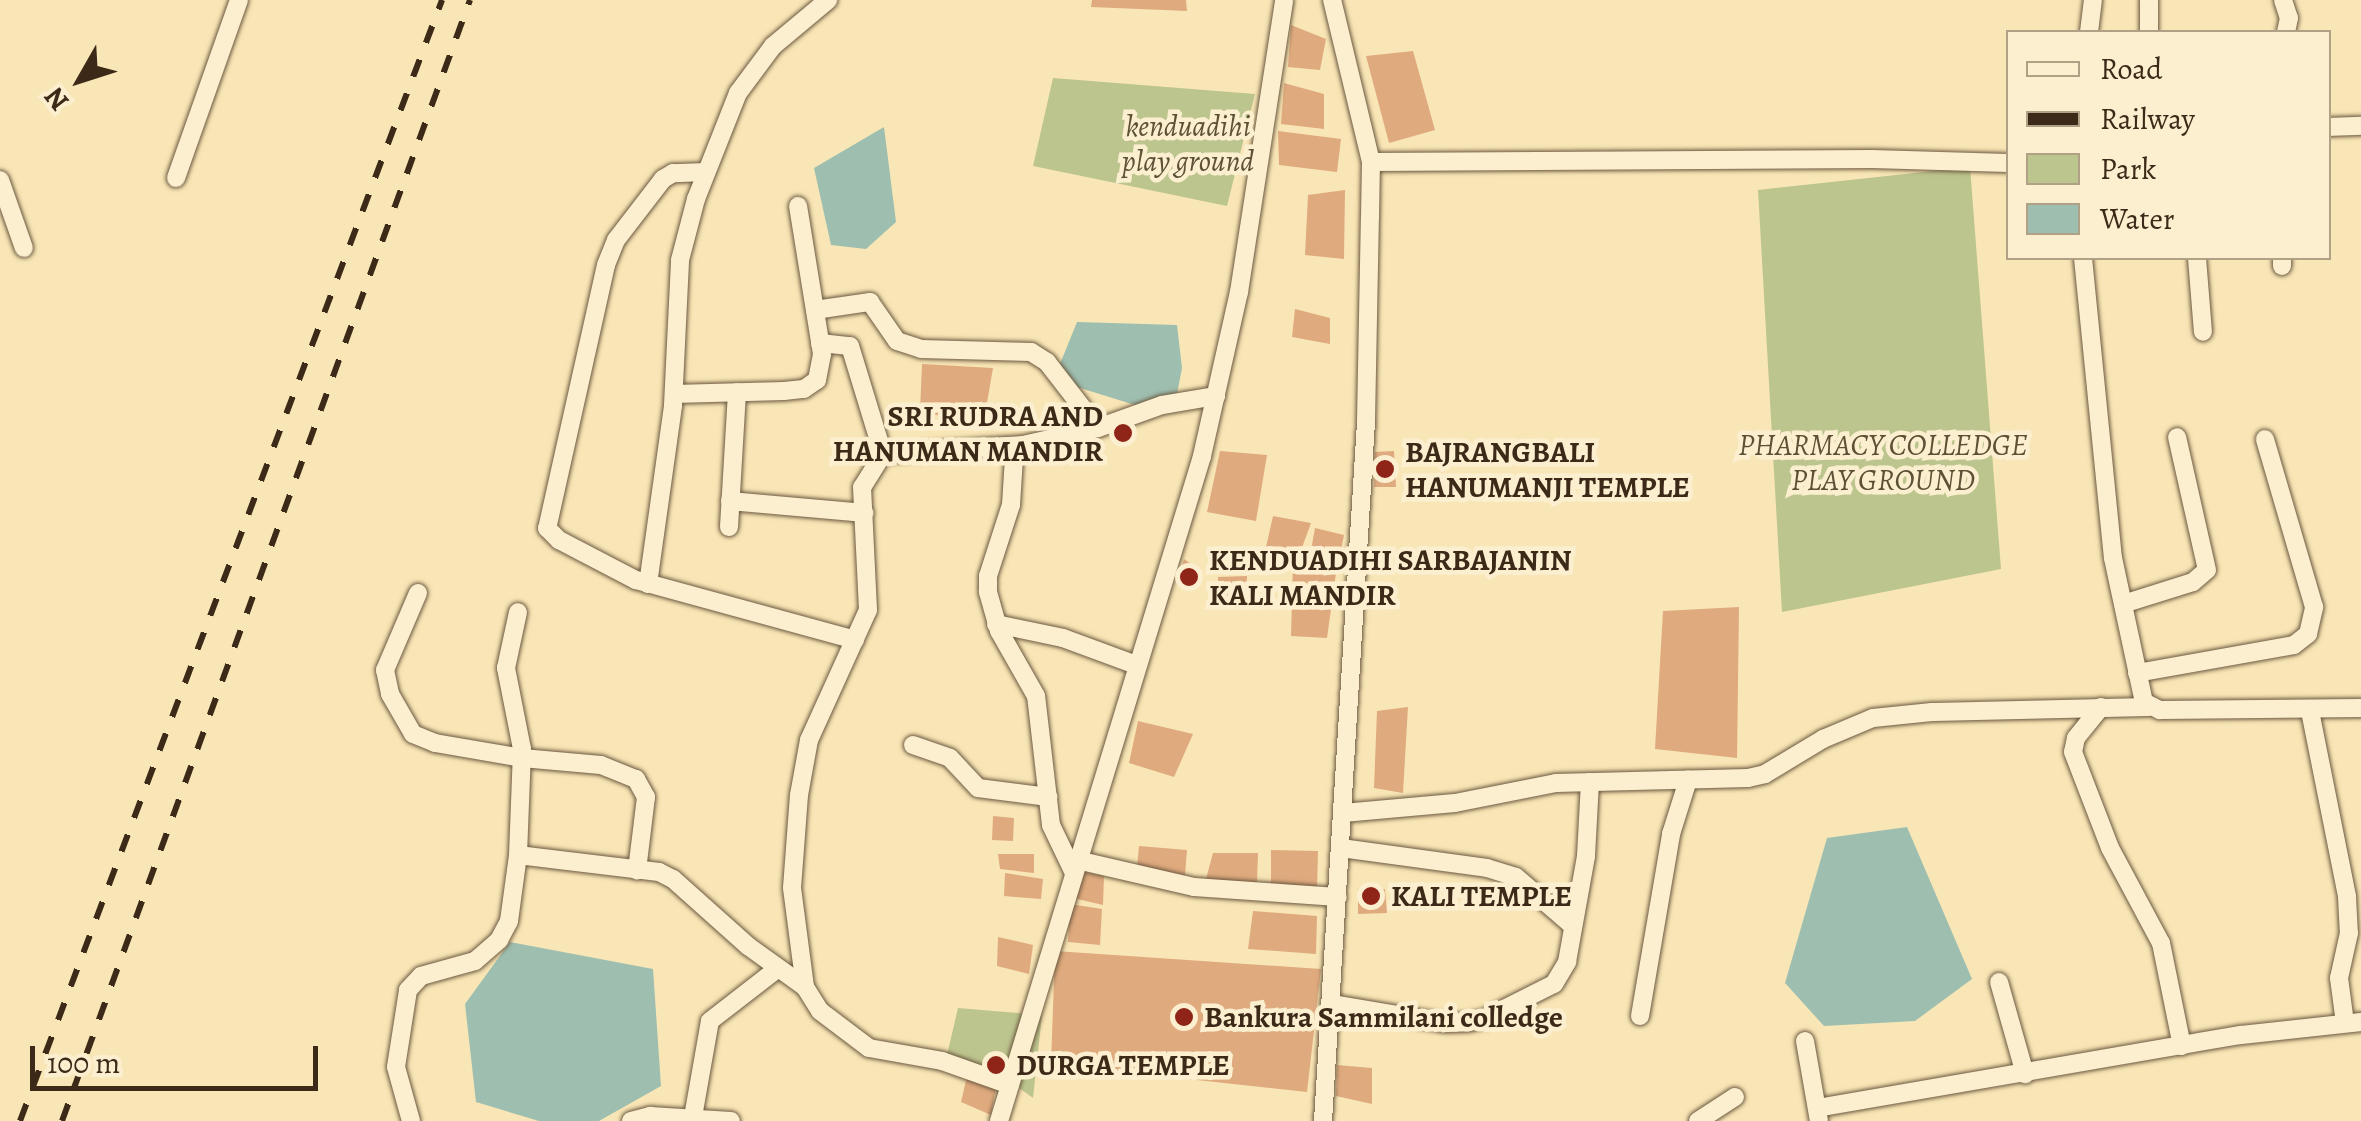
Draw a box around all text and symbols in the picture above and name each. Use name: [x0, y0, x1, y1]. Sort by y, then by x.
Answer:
north arrow: [30, 30, 130, 130]
legend: [2006, 30, 2331, 260]
text: Road: [2100, 49, 2162, 89]
text: N: [36, 79, 78, 119]
text: Railway: [2100, 99, 2195, 139]
park label: kenduadihi play ground: [1122, 108, 1254, 178]
text: Park: [2100, 149, 2156, 189]
text: Water: [2100, 199, 2174, 239]
place label: SRI RUDRA AND HANUMAN MANDIR: [833, 398, 1103, 468]
marker: SRI RUDRA AND HANUMAN MANDIR: [1112, 422, 1134, 444]
park label: PHARMACY COLLEDGE PLAY GROUND: [1738, 427, 2028, 498]
place label: BAJRANGBALI HANUMANJI TEMPLE: [1405, 434, 1690, 504]
marker: BAJRANGBALI HANUMANJI TEMPLE: [1374, 458, 1396, 480]
place label: KENDUADIHI SARBAJANIN KALI MANDIR: [1209, 542, 1572, 612]
marker: KENDUADIHI SARBAJANIN KALI MANDIR: [1178, 566, 1200, 588]
place label: KALI TEMPLE: [1391, 878, 1572, 914]
marker: KALI TEMPLE: [1360, 885, 1382, 907]
place label: Bankura Sammilani colledge: [1204, 999, 1563, 1035]
marker: Bankura Sammilani colledge: [1173, 1006, 1195, 1028]
scale bar: [35, 1026, 322, 1088]
text: 100 m: [47, 1043, 120, 1083]
place label: DURGA TEMPLE: [1016, 1047, 1230, 1083]
marker: DURGA TEMPLE: [985, 1054, 1007, 1076]

